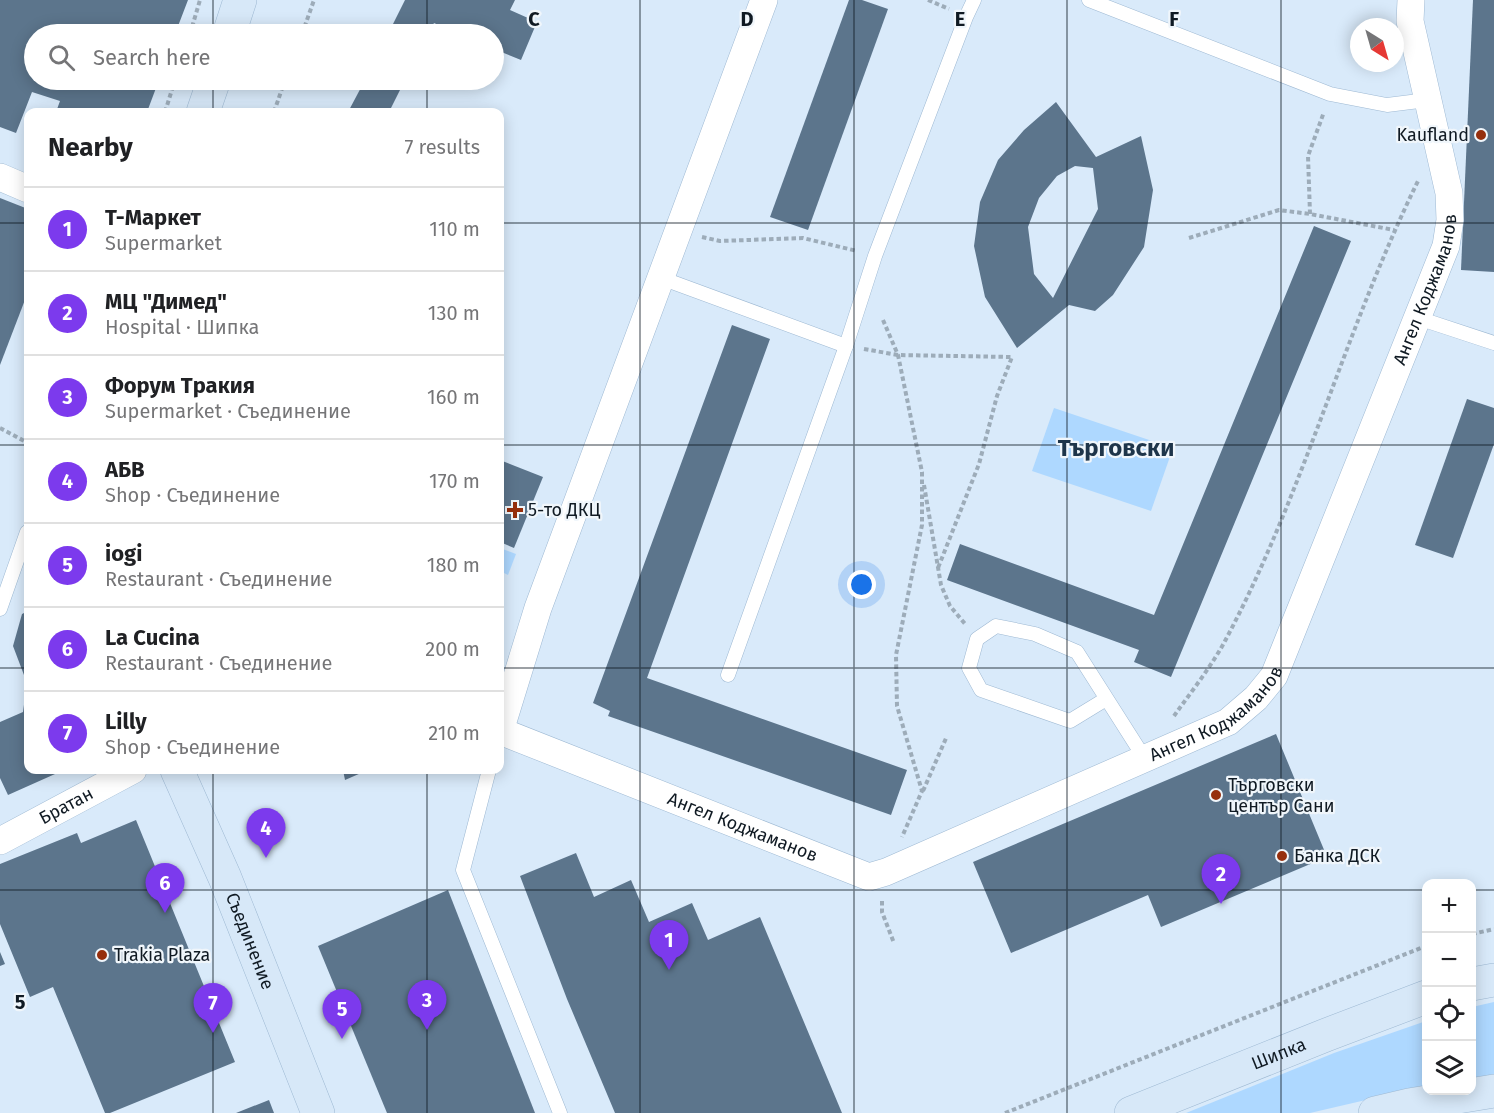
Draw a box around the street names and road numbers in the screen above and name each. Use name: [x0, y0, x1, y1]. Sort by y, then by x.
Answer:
street label: Ангел Коджаманов: [1389, 214, 1461, 368]
street label: Ангел Коджаманов: [1146, 663, 1288, 766]
street label: Братан: [35, 782, 97, 829]
street label: Ангел Коджаманов: [664, 787, 821, 867]
street label: Съединение: [221, 889, 279, 993]
street label: Шипка: [1248, 1033, 1309, 1075]

